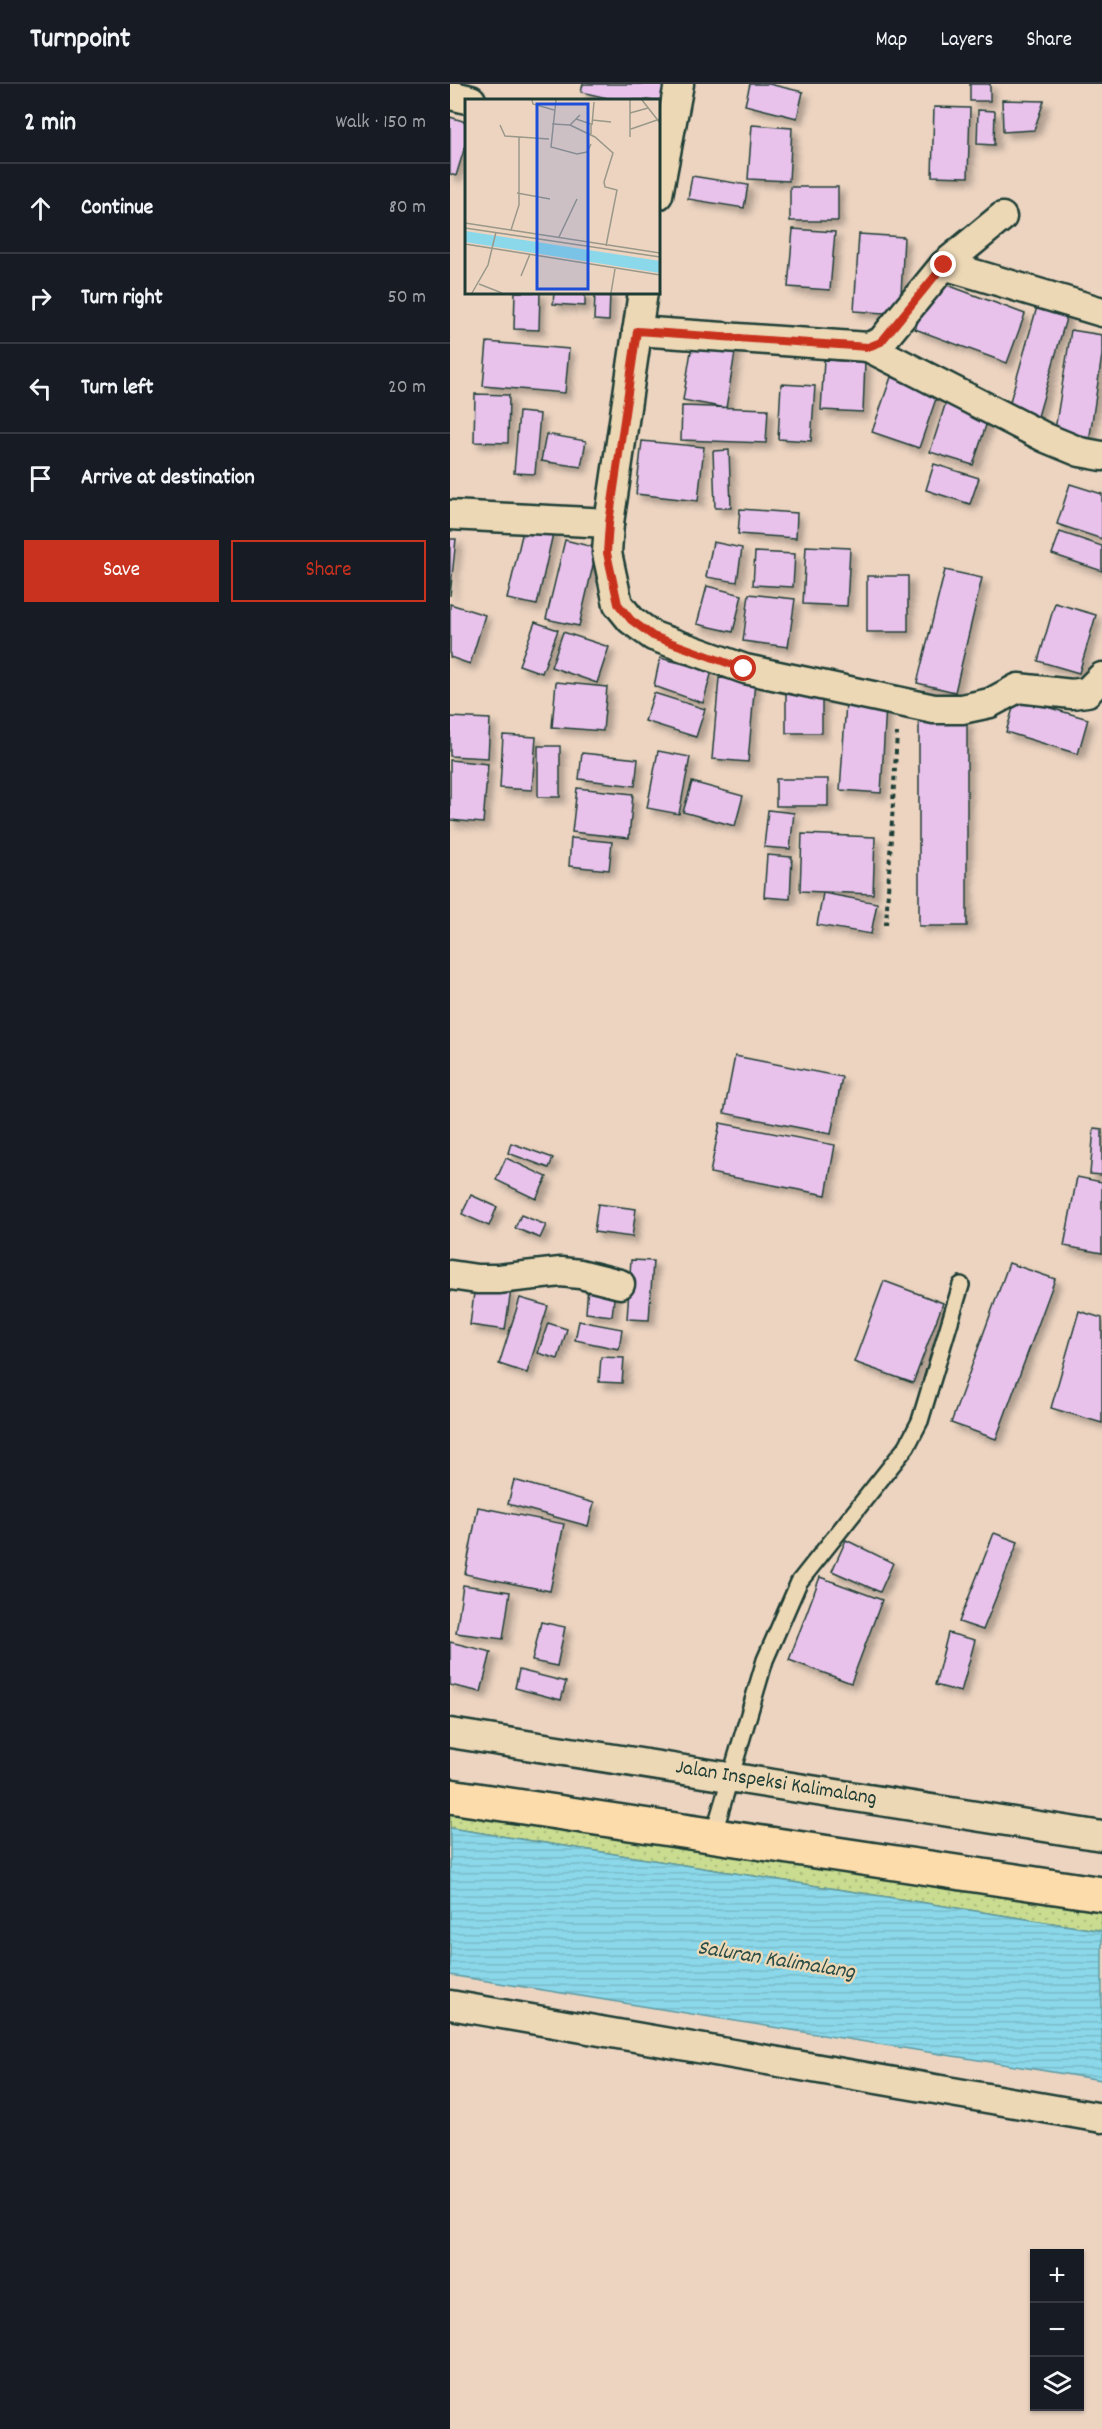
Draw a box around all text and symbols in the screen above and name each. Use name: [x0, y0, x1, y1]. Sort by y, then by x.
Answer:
text: Turnpoint: [30, 21, 130, 61]
text: Map: [876, 26, 907, 56]
text: Layers: [940, 26, 993, 56]
text: Share: [1026, 26, 1072, 56]
inset map: [465, 99, 660, 294]
text: 2 min: [24, 105, 76, 142]
text: Walk · 150 m: [336, 109, 426, 137]
icon: ahead: [24, 192, 57, 225]
text: Continue: [81, 193, 153, 224]
text: 80 m: [389, 194, 426, 222]
route end: [930, 251, 956, 277]
icon: right: [24, 282, 57, 315]
text: Turn right: [81, 283, 163, 314]
text: 50 m: [388, 284, 426, 312]
icon: left: [24, 372, 57, 405]
text: Turn left: [81, 373, 153, 404]
text: 20 m: [388, 374, 426, 402]
icon: arrive: [24, 462, 57, 495]
text: Arrive at destination: [81, 463, 255, 494]
button: Save: [24, 540, 219, 602]
button: Share: [231, 540, 426, 602]
route start: [730, 655, 756, 681]
street label: Jalan Inspeksi Kalimalang: [673, 1753, 879, 1815]
water label: Saluran Kalimalang: [695, 1933, 858, 1989]
map controls: [1030, 2249, 1084, 2411]
button: +: [1030, 2249, 1084, 2303]
button: −: [1030, 2303, 1084, 2357]
button: layers: [1030, 2357, 1084, 2411]

